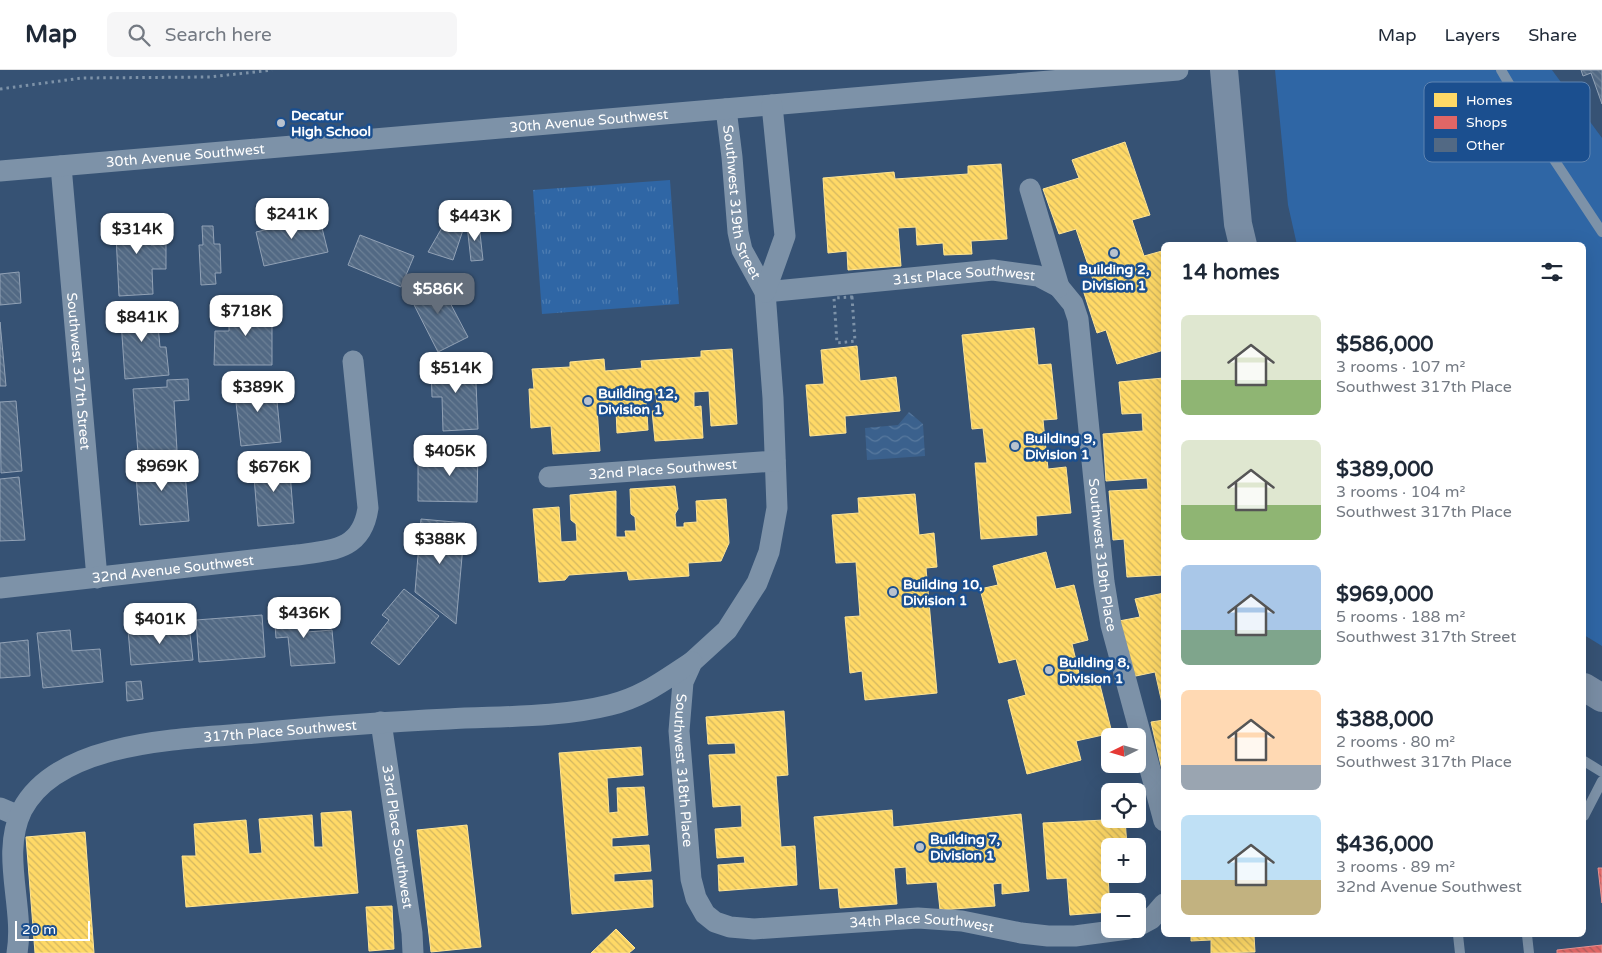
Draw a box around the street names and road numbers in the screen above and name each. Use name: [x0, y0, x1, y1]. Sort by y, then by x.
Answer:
street label: 30th Avenue Southwest: [509, 105, 670, 136]
street label: Southwest 319th Street: [720, 124, 765, 283]
street label: 30th Avenue Southwest: [105, 140, 266, 170]
street label: 31st Place Southwest: [892, 261, 1037, 288]
street label: Southwest 317th Street: [64, 292, 94, 451]
street label: 32nd Place Southwest: [588, 455, 738, 483]
street label: Southwest 319th Place: [1085, 478, 1121, 633]
street label: 32nd Avenue Southwest: [91, 551, 255, 586]
street label: Southwest 318th Place: [670, 693, 697, 848]
street label: 317th Place Southwest: [203, 716, 358, 745]
street label: 33rd Place Southwest: [379, 764, 417, 911]
street label: 34th Place Southwest: [849, 909, 996, 936]

